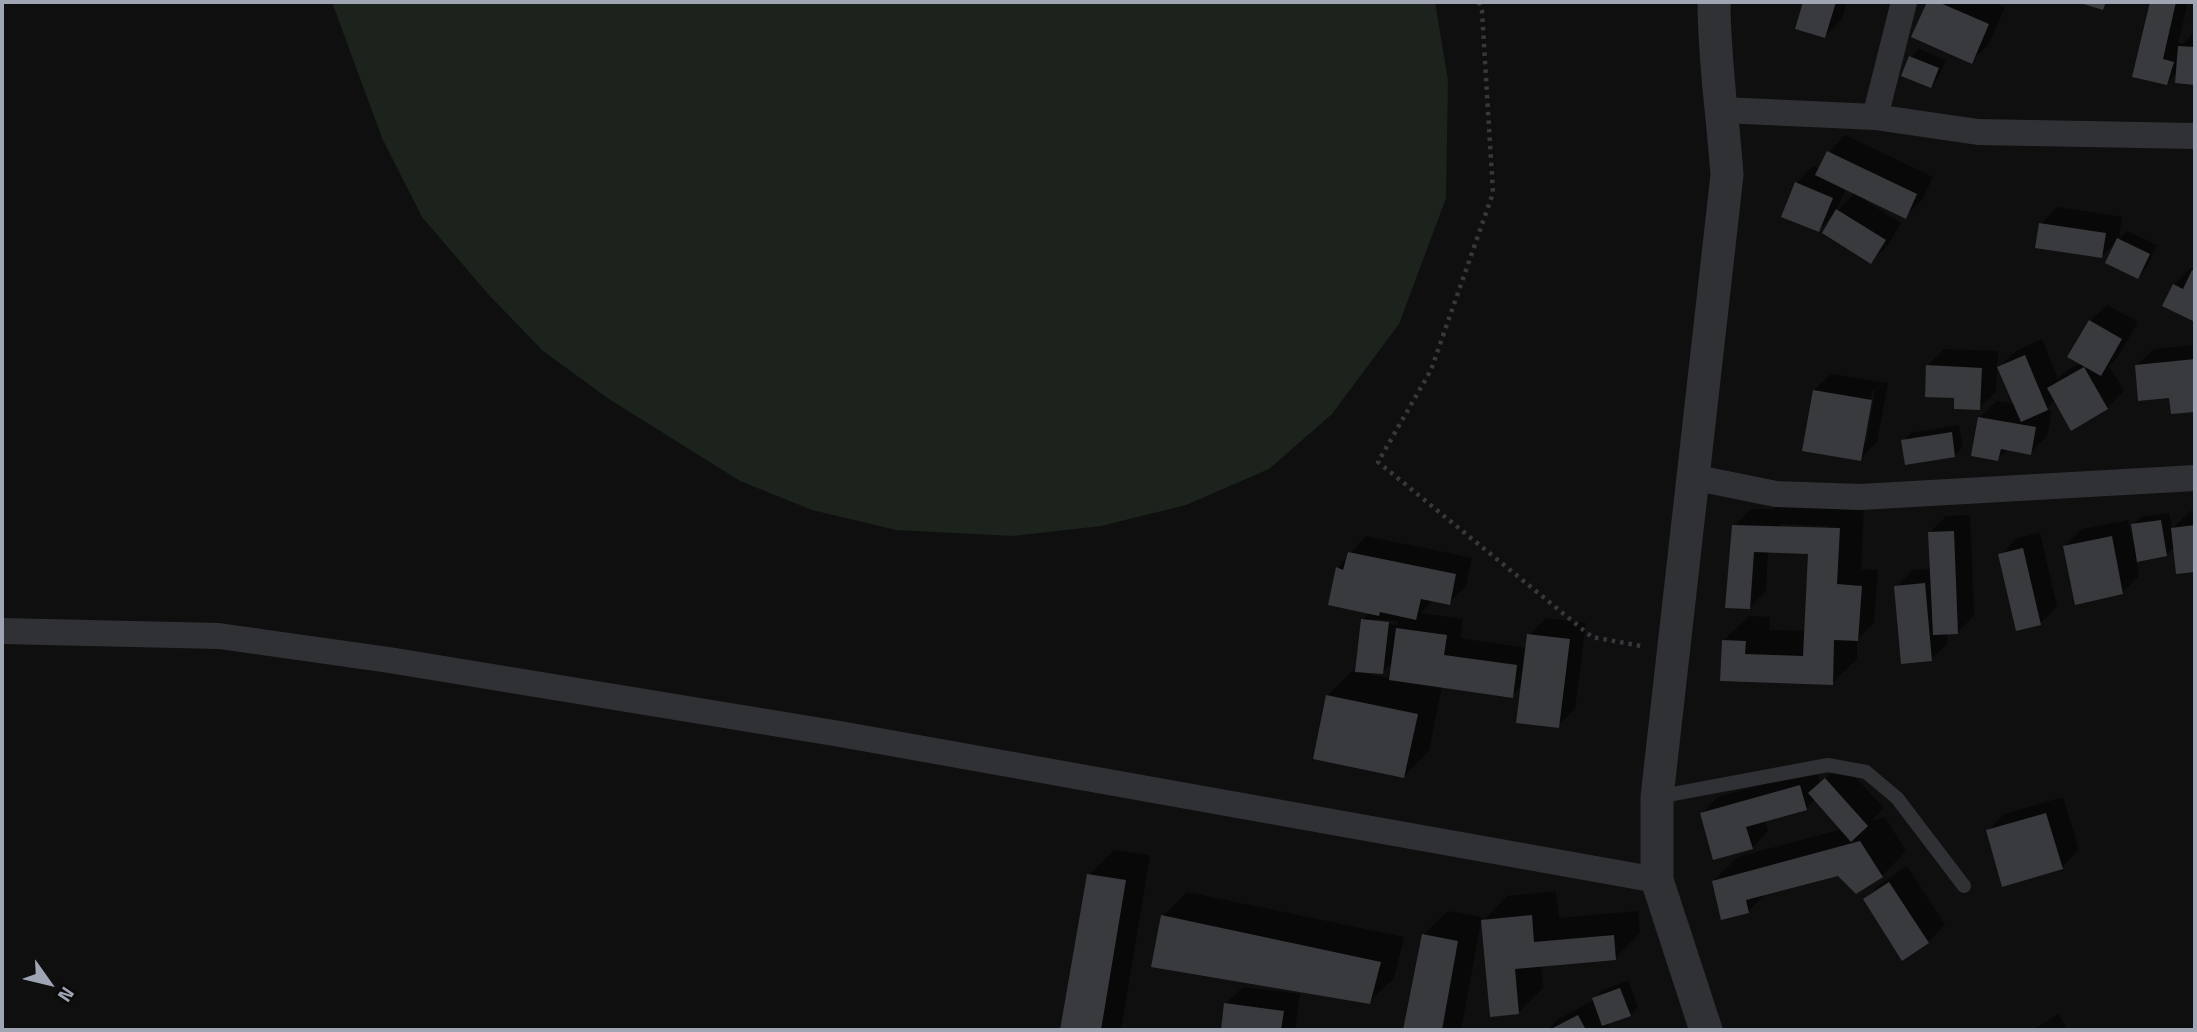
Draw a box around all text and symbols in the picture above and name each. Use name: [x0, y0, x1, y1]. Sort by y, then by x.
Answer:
north arrow: [14, 948, 84, 1018]
text: N: [51, 981, 83, 1009]

